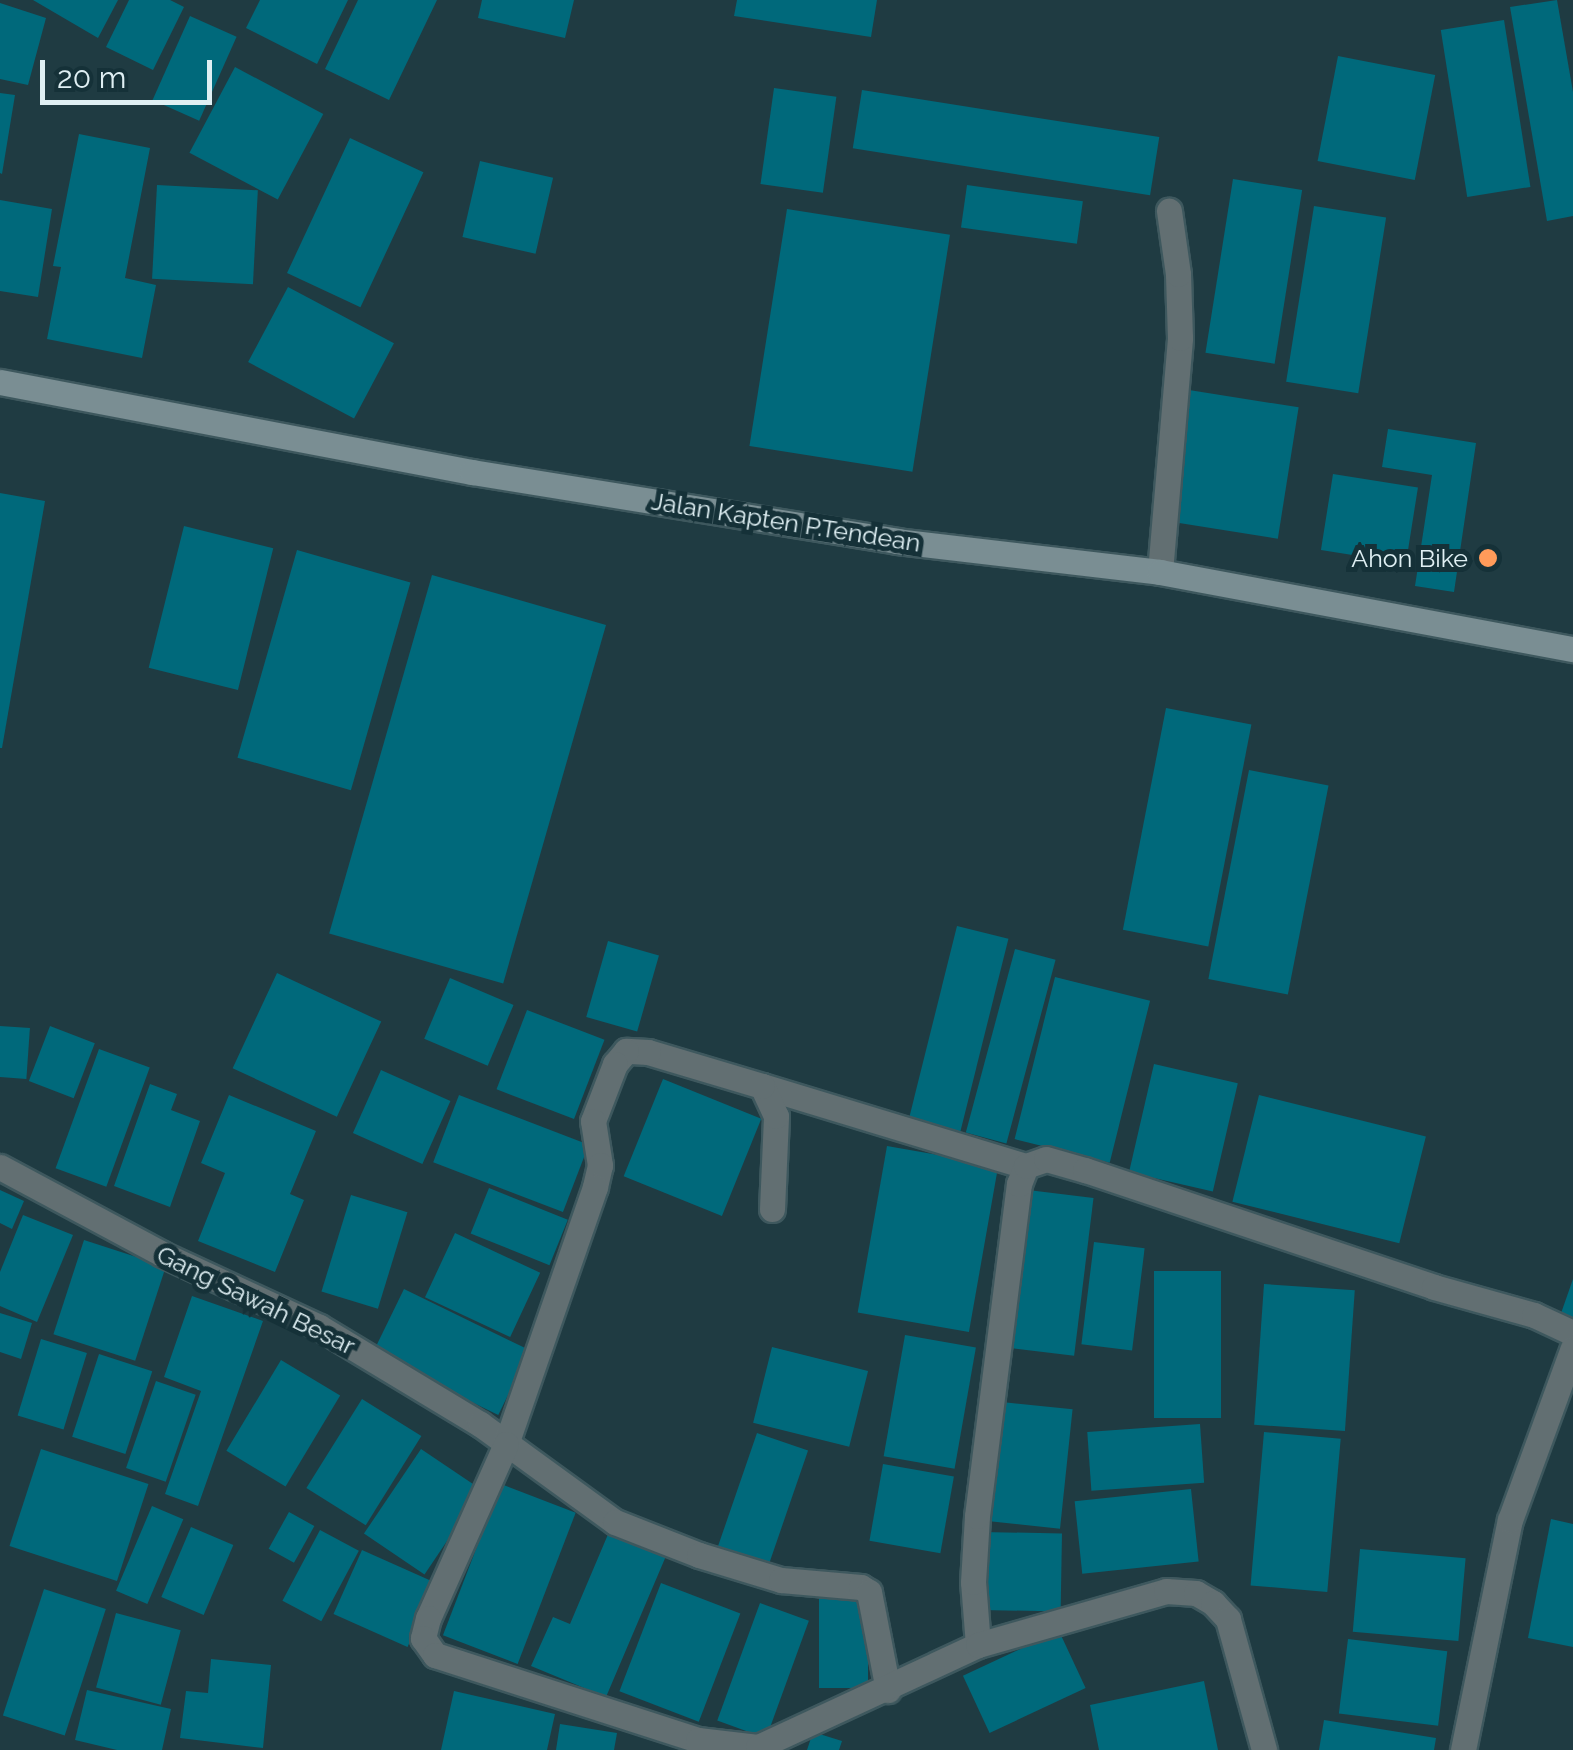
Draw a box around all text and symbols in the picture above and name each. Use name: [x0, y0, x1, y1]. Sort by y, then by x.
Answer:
scale bar: [45, 40, 218, 102]
text: 20 m: [57, 60, 126, 95]
street label: Jalan Kapten P.Tendean: [649, 486, 923, 558]
place label: Ahon Bike: [1351, 543, 1468, 573]
marker: Ahon Bike: [1477, 547, 1499, 569]
street label: Gang Sawah Besar: [152, 1239, 360, 1361]

